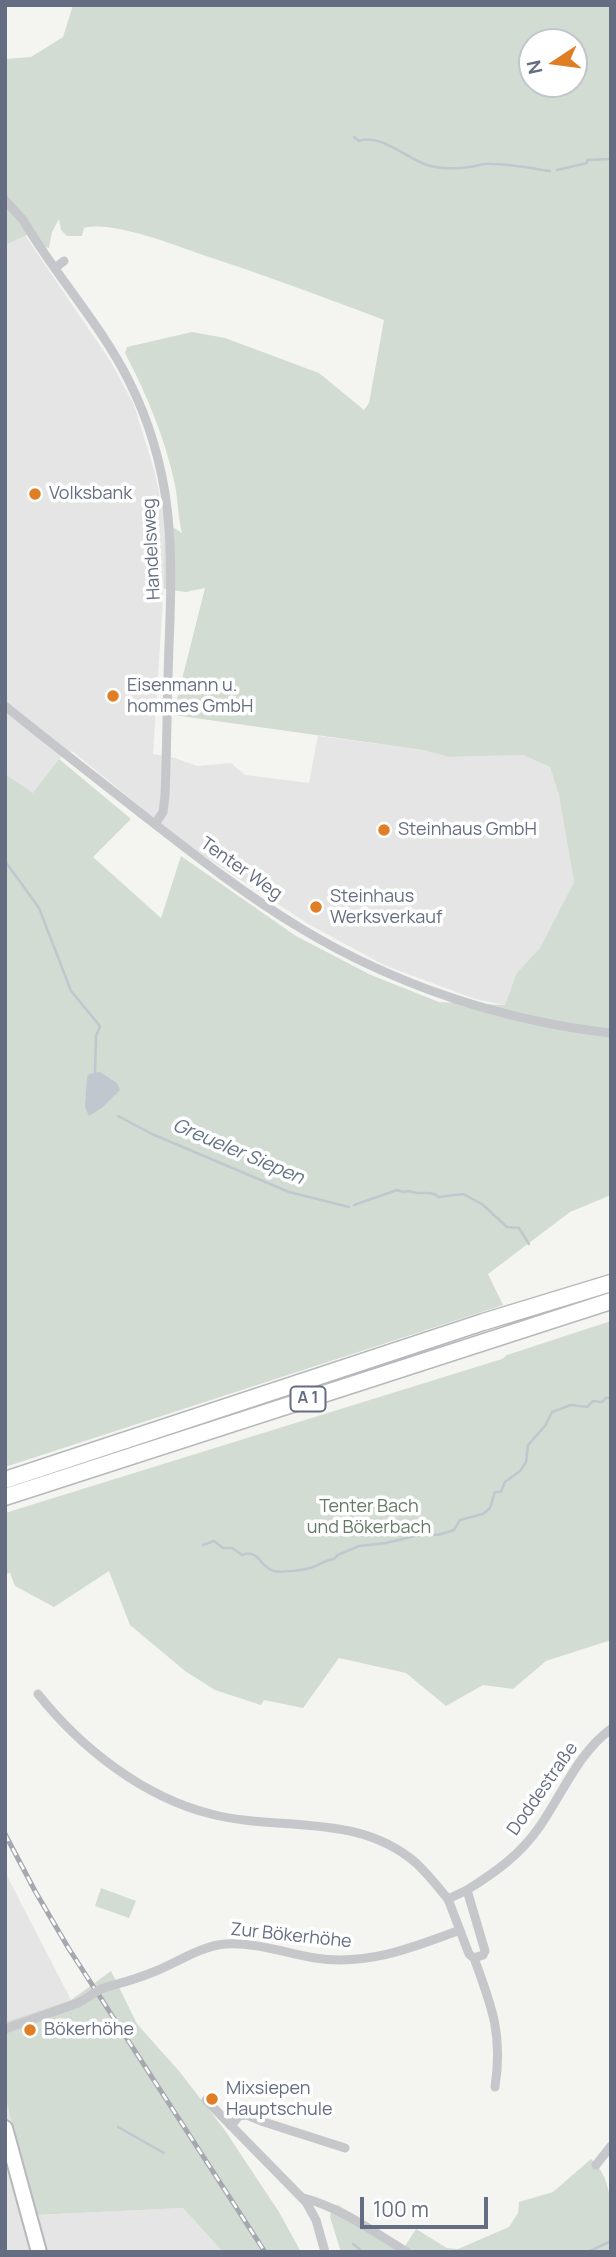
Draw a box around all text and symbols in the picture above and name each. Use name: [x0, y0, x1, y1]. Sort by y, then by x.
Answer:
north arrow: [518, 28, 588, 98]
text: N: [520, 58, 549, 77]
place label: Volksbank: [49, 483, 132, 505]
marker: Volksbank: [27, 486, 43, 502]
street label: Handelsweg: [139, 497, 165, 601]
place label: Eisenmann u. hommes GmbH: [127, 675, 253, 718]
marker: Eisenmann u. hommes GmbH: [105, 688, 121, 704]
place label: Steinhaus GmbH: [398, 819, 537, 841]
marker: Steinhaus GmbH: [376, 822, 392, 838]
street label: Tenter Weg: [196, 833, 286, 905]
place label: Steinhaus Werksverkauf: [330, 886, 442, 928]
marker: Steinhaus Werksverkauf: [308, 899, 324, 915]
water label: Greueler Siepen: [169, 1114, 307, 1190]
road number: A 1: [290, 1386, 326, 1412]
park label: Tenter Bach und Bökerbach: [307, 1496, 431, 1538]
street label: Doddestraße: [503, 1738, 583, 1840]
street label: Zur Bökerhöhe: [229, 1919, 353, 1953]
place label: Bökerhöhe: [44, 2019, 134, 2041]
marker: Bökerhöhe: [22, 2022, 38, 2038]
place label: Mixsiepen Hauptschule: [226, 2078, 332, 2120]
marker: Mixsiepen Hauptschule: [204, 2091, 220, 2107]
scale bar: [364, 2184, 492, 2228]
text: 100 m: [373, 2195, 429, 2223]

